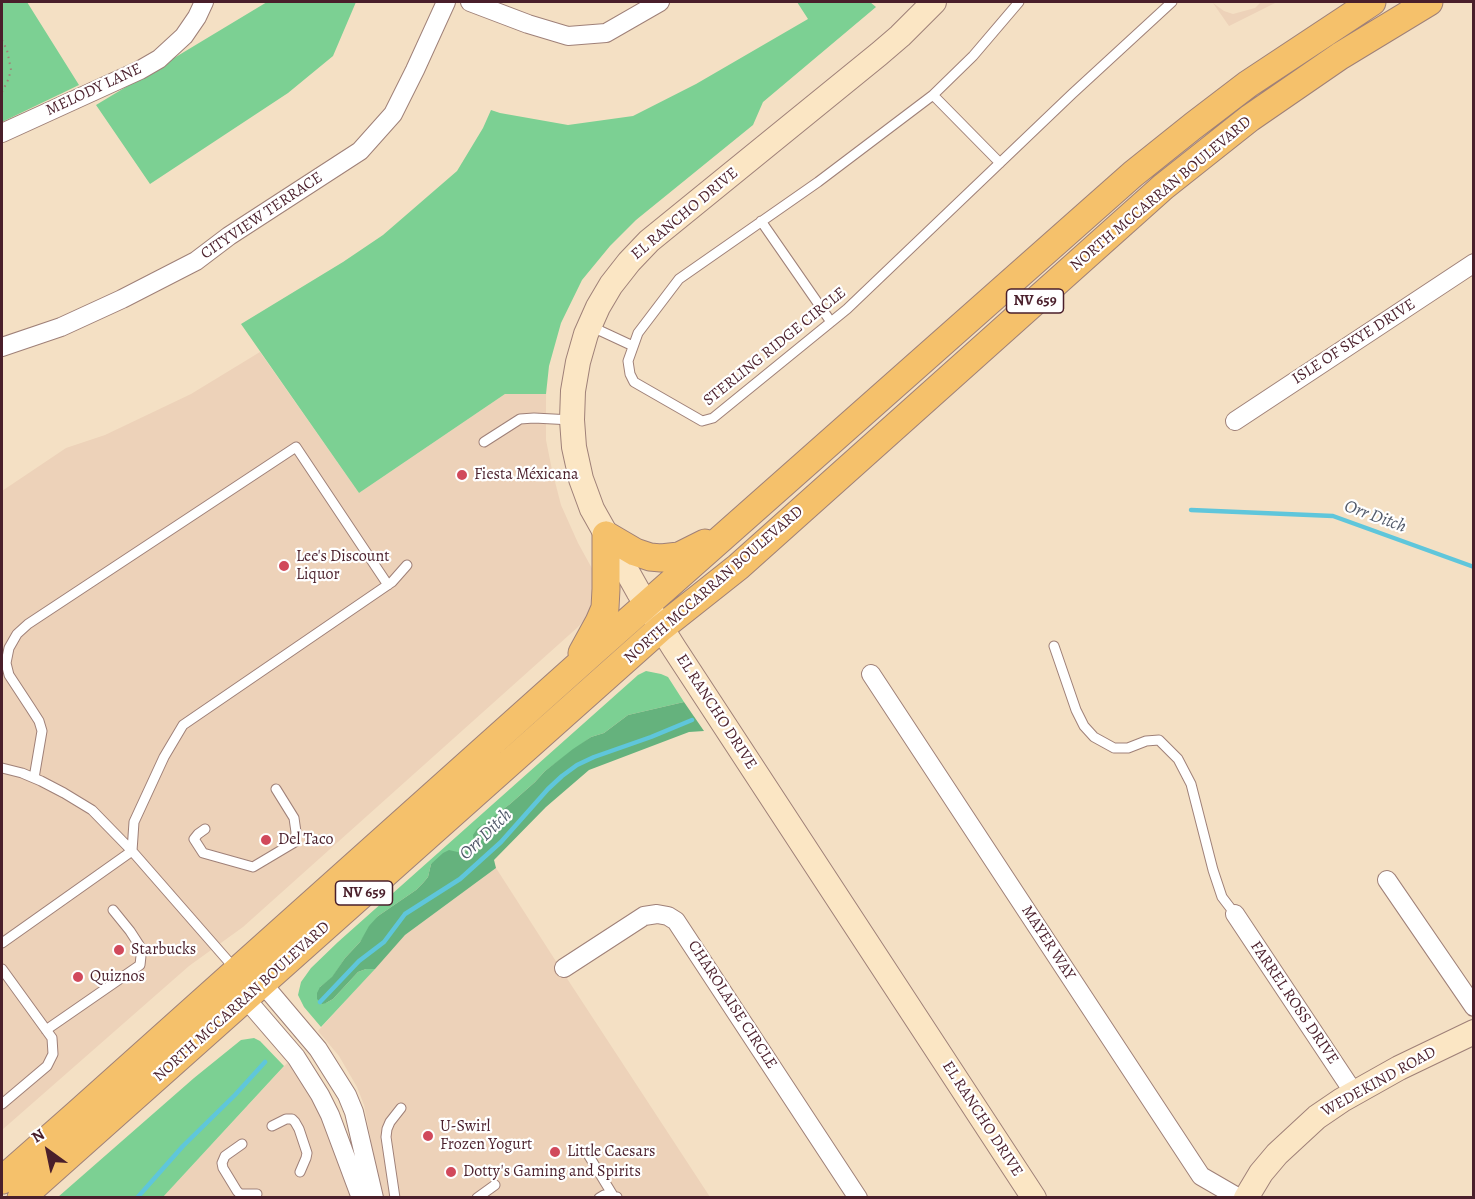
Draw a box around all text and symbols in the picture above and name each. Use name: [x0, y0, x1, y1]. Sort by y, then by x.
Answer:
street label: MELODY LANE: [43, 59, 145, 121]
street label: NORTH MCCARRAN BOULEVARD: [1066, 113, 1256, 275]
street label: EL RANCHO DRIVE: [628, 164, 742, 264]
street label: CITYVIEW TERRACE: [197, 168, 327, 264]
street label: STERLING RIDGE CIRCLE: [700, 283, 850, 411]
road number: NV 659: [1006, 289, 1064, 313]
street label: ISLE OF SKYE DRIVE: [1289, 295, 1419, 389]
place label: Fiesta Méxicana: [474, 465, 578, 485]
marker: Fiesta Méxicana: [455, 468, 469, 482]
water label: Orr Ditch: [1341, 496, 1409, 538]
street label: NORTH MCCARRAN BOULEVARD: [621, 502, 807, 668]
place label: Lee's Discount Liquor: [296, 547, 389, 585]
marker: Lee's Discount Liquor: [277, 559, 291, 573]
street label: EL RANCHO DRIVE: [672, 651, 760, 773]
water label: Orr Ditch: [455, 805, 517, 865]
place label: Del Taco: [278, 830, 333, 850]
marker: Del Taco: [259, 833, 273, 847]
road number: NV 659: [336, 881, 392, 905]
street label: MAYER WAY: [1017, 902, 1079, 984]
street label: NORTH MCCARRAN BOULEVARD: [150, 918, 334, 1086]
street label: CHAROLAISE CIRCLE: [683, 937, 781, 1073]
street label: FARREL ROSS DRIVE: [1246, 938, 1342, 1068]
place label: Starbucks: [131, 940, 196, 960]
marker: Starbucks: [112, 943, 126, 957]
place label: Quiznos: [90, 967, 145, 987]
marker: Quiznos: [71, 970, 85, 984]
street label: WEDEKIND ROAD: [1318, 1043, 1440, 1121]
street label: EL RANCHO DRIVE: [938, 1058, 1026, 1180]
place label: U-Swirl Frozen Yogurt: [440, 1117, 532, 1155]
north arrow: [18, 1121, 78, 1181]
text: N: [27, 1124, 49, 1148]
marker: U-Swirl Frozen Yogurt: [421, 1129, 435, 1143]
place label: Little Caesars: [567, 1142, 656, 1162]
marker: Little Caesars: [548, 1145, 562, 1159]
place label: Dotty's Gaming and Spirits: [463, 1162, 641, 1182]
marker: Dotty's Gaming and Spirits: [444, 1165, 458, 1179]

